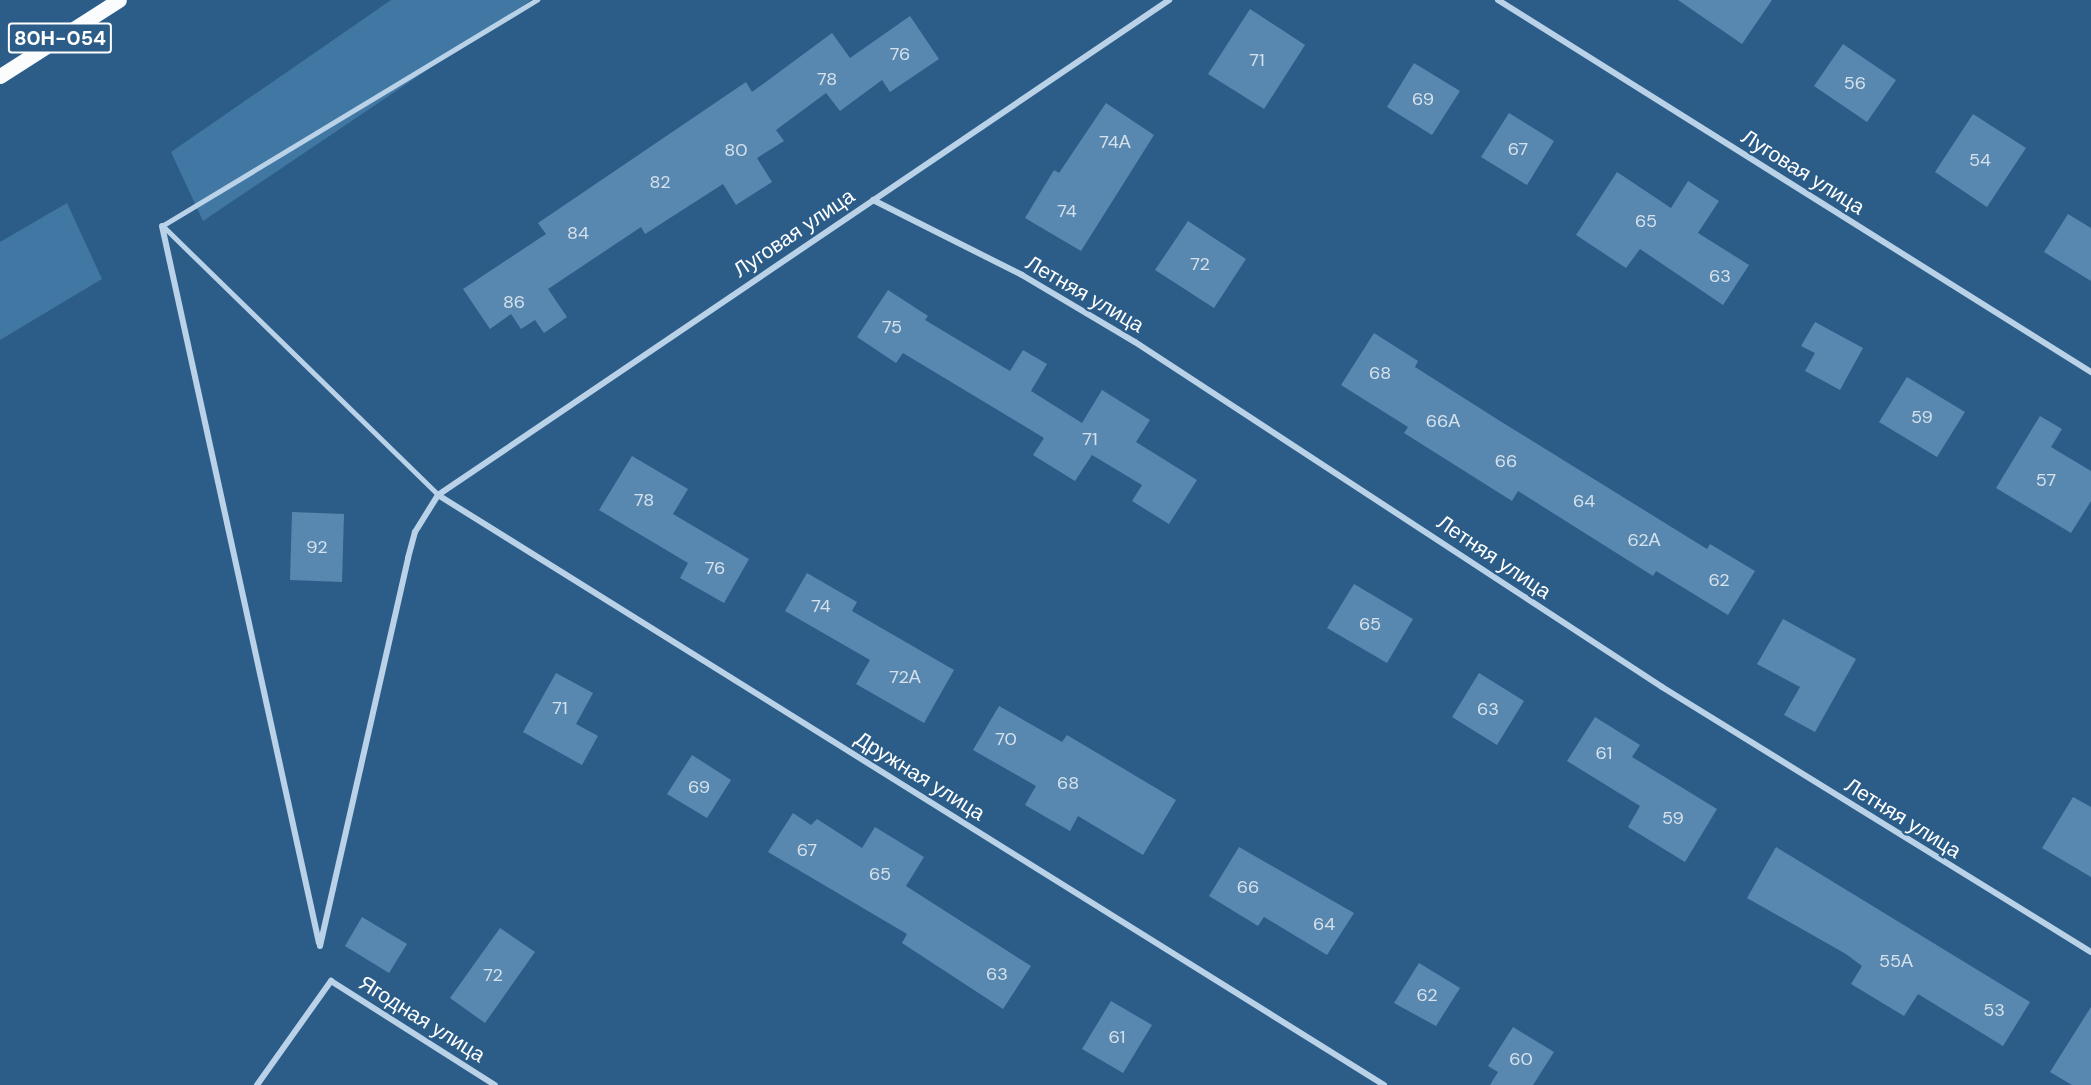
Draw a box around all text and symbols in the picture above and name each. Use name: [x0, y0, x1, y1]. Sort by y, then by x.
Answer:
road number: 80Н-054: [8, 21, 112, 55]
house number: 76: [890, 43, 910, 65]
house number: 71: [1249, 49, 1265, 71]
house number: 78: [817, 68, 837, 90]
house number: 56: [1844, 72, 1866, 94]
house number: 69: [1412, 88, 1434, 110]
street label: Луговая улица: [1737, 124, 1869, 220]
house number: 74А: [1099, 131, 1131, 153]
house number: 67: [1508, 138, 1528, 160]
house number: 80: [724, 139, 748, 161]
house number: 54: [1969, 149, 1991, 171]
house number: 82: [649, 171, 671, 193]
street label: Луговая улица: [729, 183, 859, 283]
house number: 74: [1057, 200, 1077, 222]
house number: 65: [1635, 210, 1657, 232]
house number: 84: [567, 222, 589, 244]
street label: Летняя улица: [1022, 250, 1148, 338]
house number: 72: [1190, 253, 1210, 275]
house number: 63: [1709, 265, 1731, 287]
house number: 86: [503, 291, 525, 313]
house number: 75: [882, 316, 902, 338]
house number: 68: [1369, 362, 1391, 384]
house number: 59: [1911, 406, 1933, 428]
house number: 66А: [1426, 410, 1460, 432]
house number: 71: [1082, 428, 1098, 450]
house number: 66: [1495, 450, 1517, 472]
house number: 57: [2036, 469, 2056, 491]
house number: 78: [634, 489, 654, 511]
house number: 64: [1573, 490, 1595, 512]
street label: Летняя улица: [1432, 510, 1556, 604]
house number: 62А: [1627, 529, 1661, 551]
house number: 92: [306, 536, 328, 558]
house number: 76: [705, 557, 725, 579]
house number: 62: [1708, 569, 1730, 591]
house number: 74: [811, 595, 831, 617]
house number: 65: [1359, 613, 1381, 635]
house number: 72А: [889, 666, 921, 688]
house number: 71: [552, 697, 568, 719]
house number: 63: [1477, 698, 1499, 720]
street label: Дружная улица: [850, 726, 990, 826]
house number: 70: [995, 728, 1017, 750]
house number: 61: [1596, 742, 1612, 764]
house number: 68: [1057, 772, 1079, 794]
street label: Летняя улица: [1840, 772, 1966, 864]
house number: 69: [688, 776, 710, 798]
house number: 59: [1662, 807, 1684, 829]
house number: 67: [797, 839, 817, 861]
house number: 65: [869, 863, 891, 885]
house number: 66: [1237, 876, 1259, 898]
house number: 64: [1313, 913, 1335, 935]
house number: 55А: [1879, 950, 1913, 972]
house number: 63: [986, 963, 1008, 985]
house number: 72: [483, 964, 503, 986]
street label: Ягодная улица: [354, 970, 490, 1068]
house number: 62: [1416, 984, 1438, 1006]
house number: 53: [1983, 999, 2005, 1021]
house number: 61: [1109, 1026, 1125, 1048]
house number: 60: [1509, 1048, 1533, 1070]

